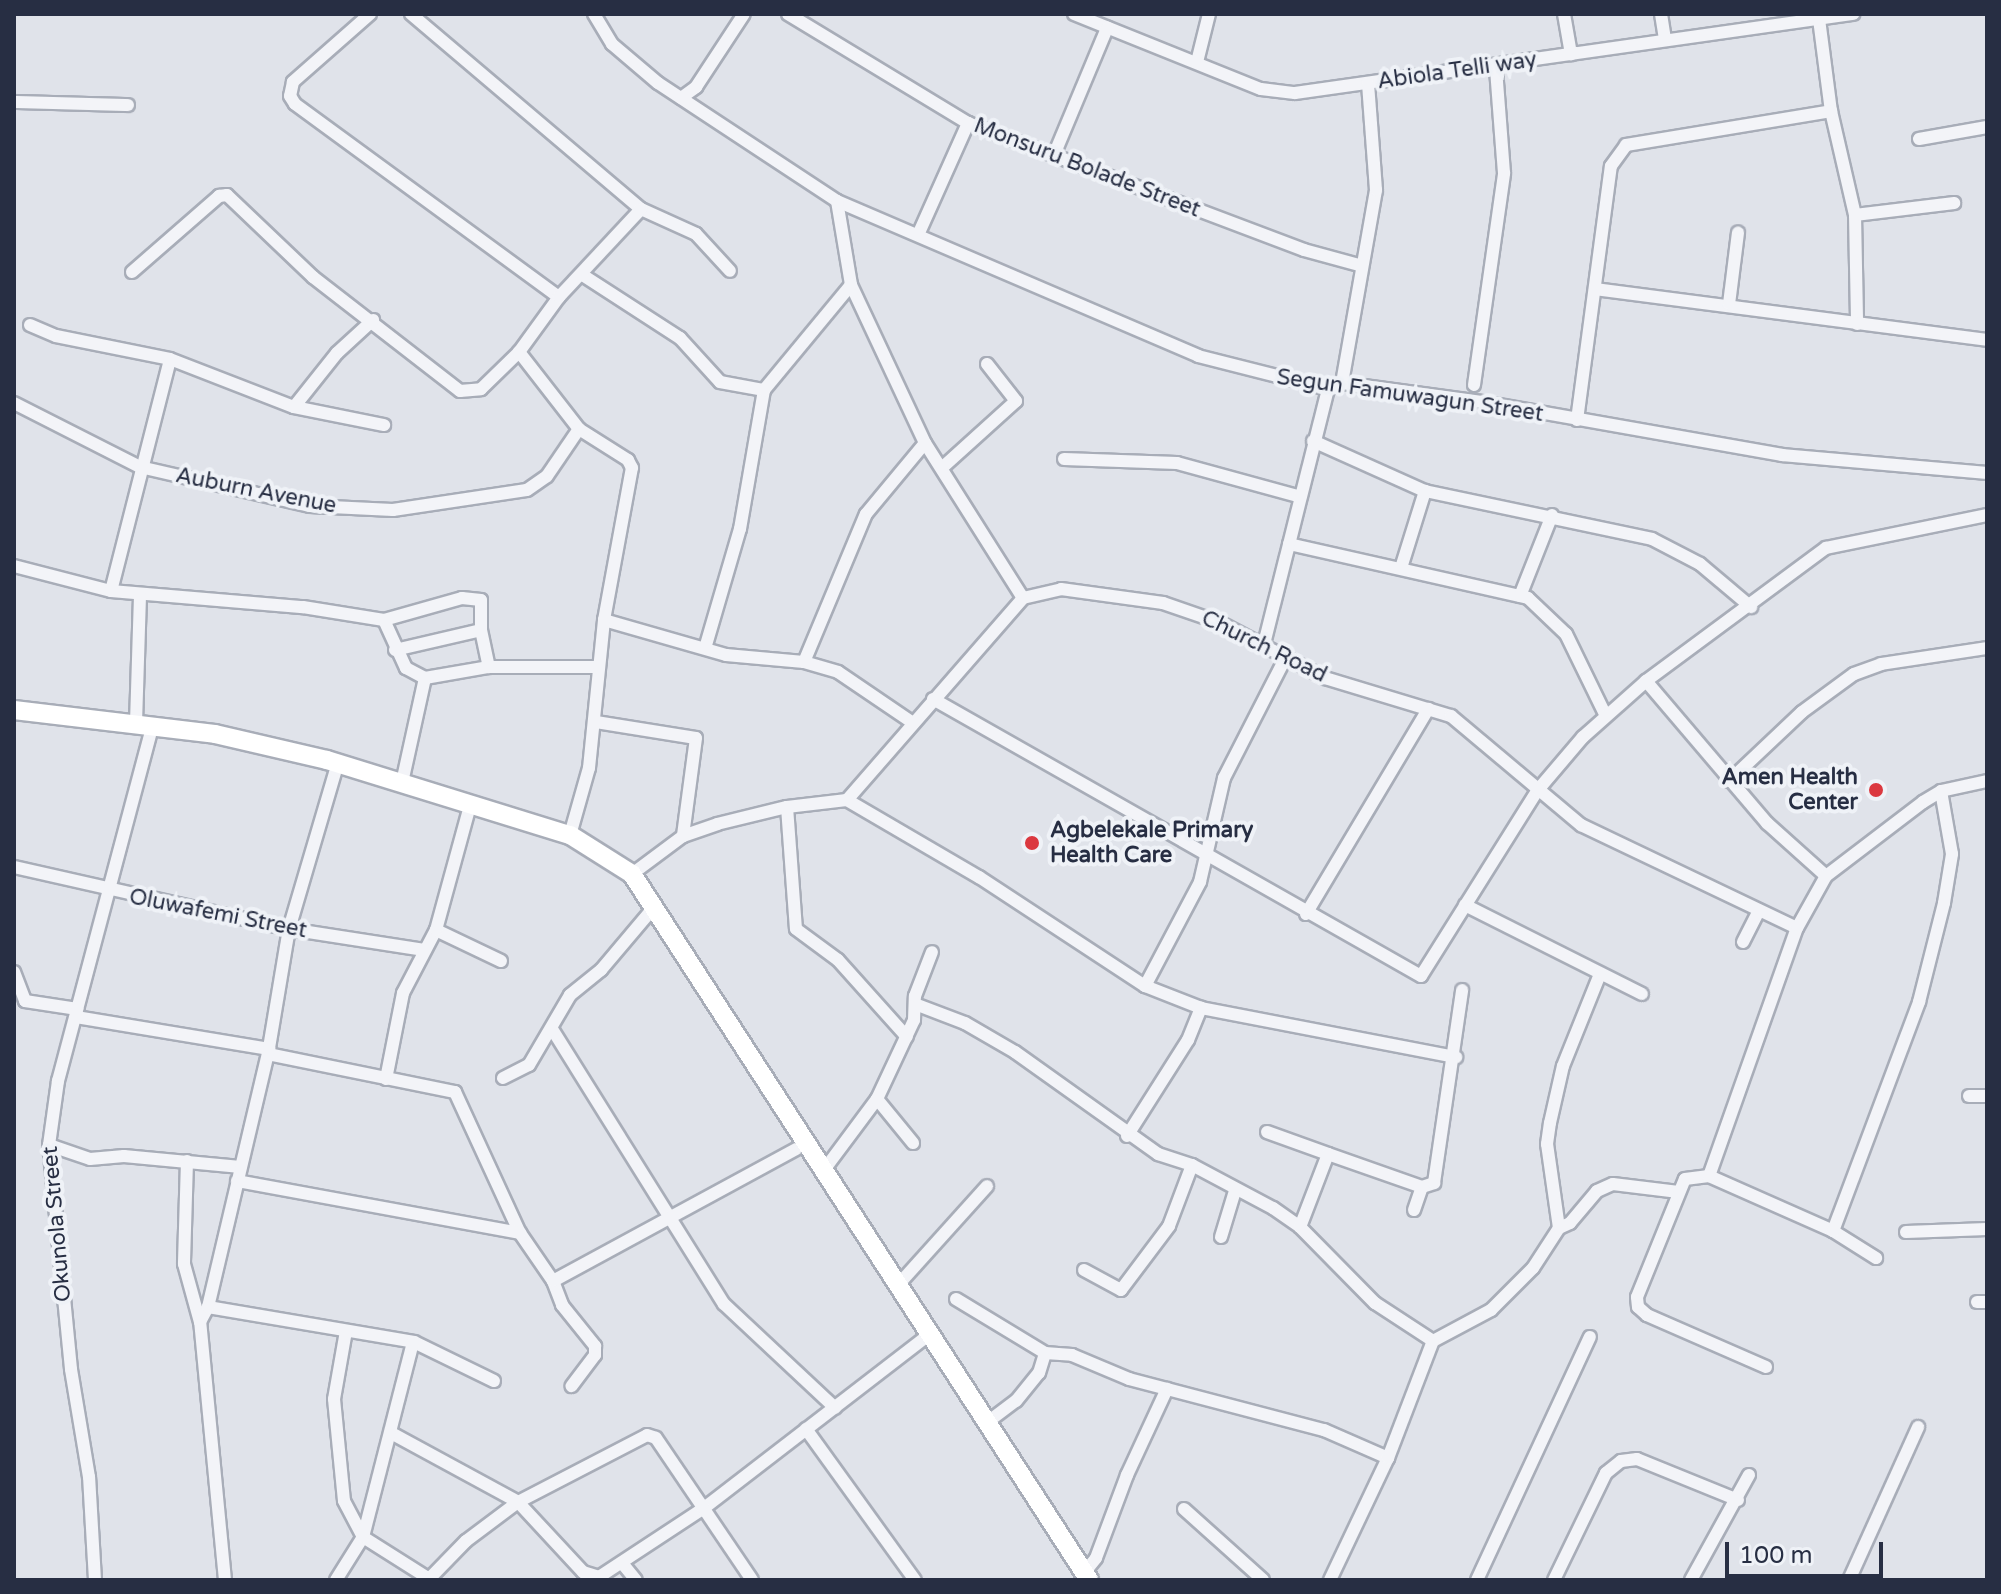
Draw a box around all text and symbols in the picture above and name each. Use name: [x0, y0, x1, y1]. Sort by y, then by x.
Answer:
street label: Abiola Telli way: [1376, 47, 1538, 95]
street label: Monsuru Bolade Street: [970, 113, 1204, 223]
street label: Segun Famuwagun Street: [1275, 364, 1545, 428]
street label: Auburn Avenue: [173, 462, 339, 520]
street label: Church Road: [1197, 605, 1331, 689]
place label: Amen Health Center: [1722, 764, 1858, 816]
marker: Amen Health Center: [1865, 779, 1887, 801]
place label: Agbelekale Primary Health Care: [1050, 817, 1253, 868]
marker: Agbelekale Primary Health Care: [1021, 832, 1043, 854]
street label: Oluwafemi Street: [127, 884, 309, 944]
street label: Okunola Street: [37, 1145, 77, 1303]
scale bar: [1729, 1526, 1887, 1576]
text: 100 m: [1739, 1541, 1813, 1570]

